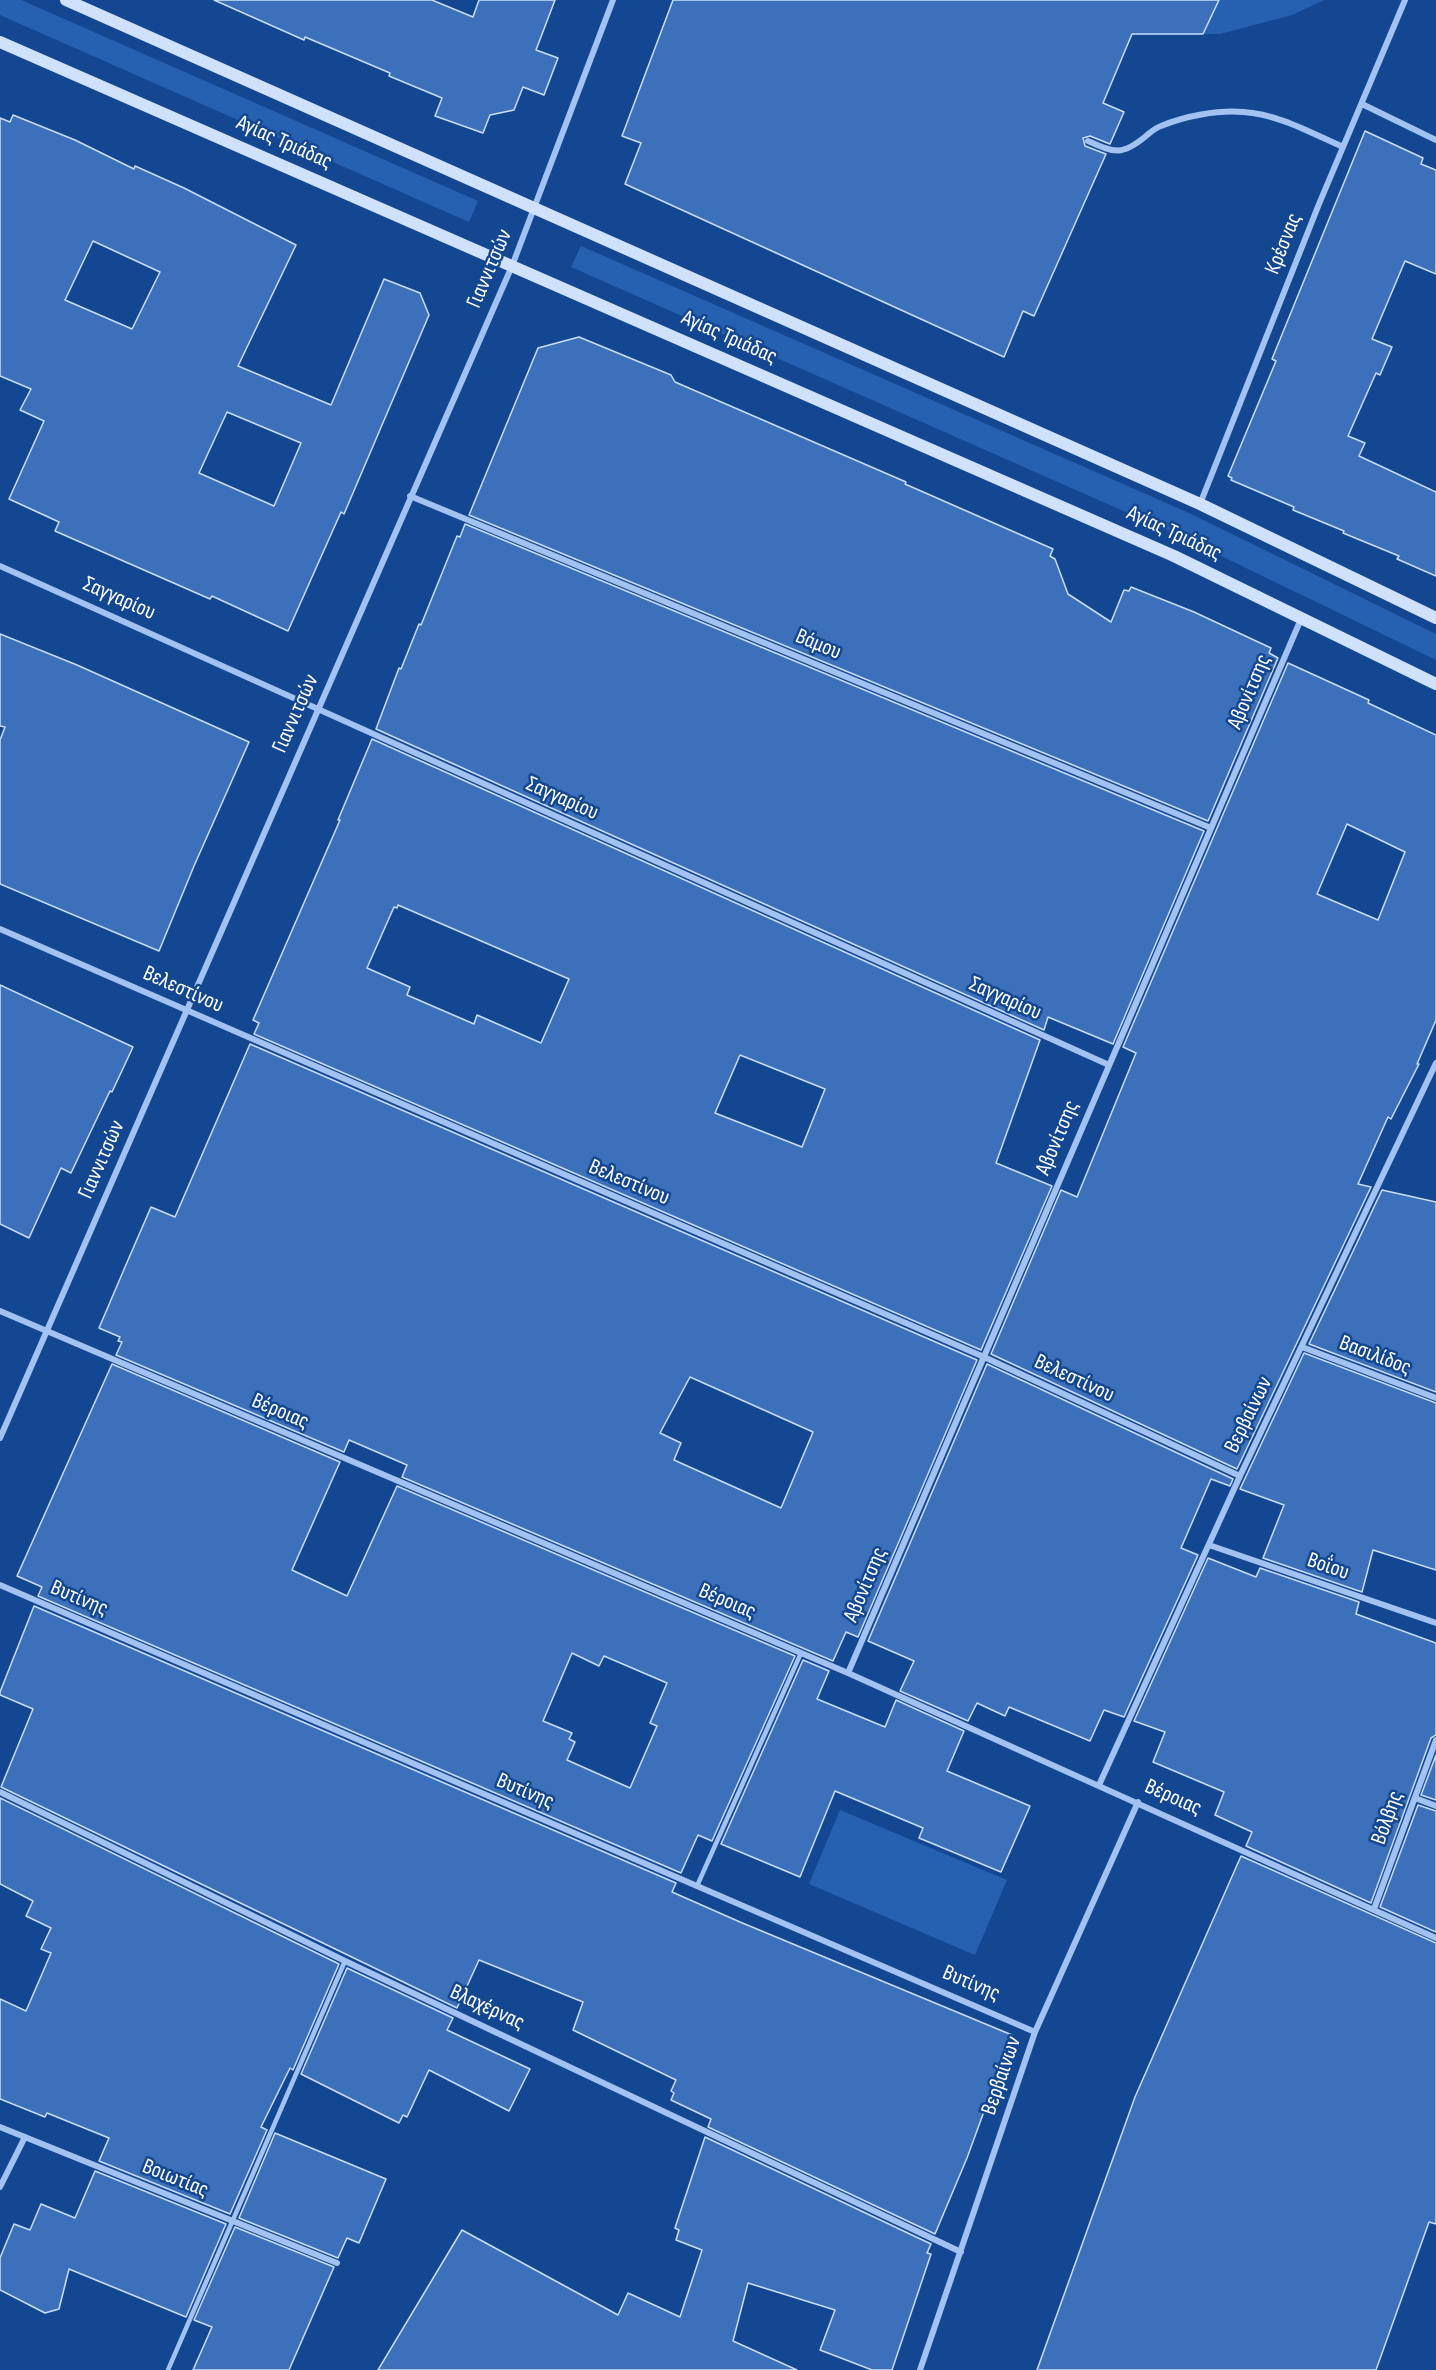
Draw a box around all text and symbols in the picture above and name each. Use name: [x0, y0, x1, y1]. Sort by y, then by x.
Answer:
street label: Αγίας Τριάδας: [232, 110, 336, 176]
street label: Κρέσνας: [1260, 210, 1308, 278]
street label: Γιαννιτσών: [462, 226, 518, 312]
street label: Αγίας Τριάδας: [677, 305, 781, 371]
street label: Αγίας Τριάδας: [1122, 500, 1226, 568]
street label: Σαγγαρίου: [79, 571, 159, 627]
street label: Βάμου: [791, 624, 845, 666]
street label: Αβονίτσης: [1222, 651, 1278, 733]
street label: Γιαννιτσών: [267, 671, 325, 757]
street label: Σαγγαρίου: [522, 771, 602, 827]
street label: Βελεστίνου: [139, 961, 227, 1019]
street label: Σαγγαρίου: [965, 971, 1045, 1027]
street label: Αβονίτσης: [1030, 1097, 1086, 1179]
street label: Γιαννιτσών: [73, 1117, 131, 1203]
street label: Βελεστίνου: [585, 1154, 673, 1212]
street label: Βασιλίδος: [1335, 1330, 1415, 1382]
street label: Βελεστίνου: [1030, 1349, 1118, 1409]
street label: Βερβαίνων: [1219, 1373, 1279, 1457]
street label: Βέροιας: [247, 1388, 313, 1436]
street label: Αβονίτσης: [838, 1544, 894, 1626]
street label: Βοΐου: [1303, 1548, 1353, 1586]
street label: Βυτίνης: [46, 1575, 112, 1623]
street label: Βέροιας: [694, 1578, 760, 1626]
street label: Βυτίνης: [492, 1768, 558, 1816]
street label: Βέροιας: [1140, 1774, 1206, 1822]
street label: Βόλβης: [1366, 1788, 1410, 1848]
street label: Βυτίνης: [938, 1960, 1004, 2008]
street label: Βλαχέρνας: [446, 1979, 528, 2037]
street label: Βερβαίνων: [976, 2033, 1028, 2119]
street label: Βοιωτίας: [138, 2154, 212, 2204]

